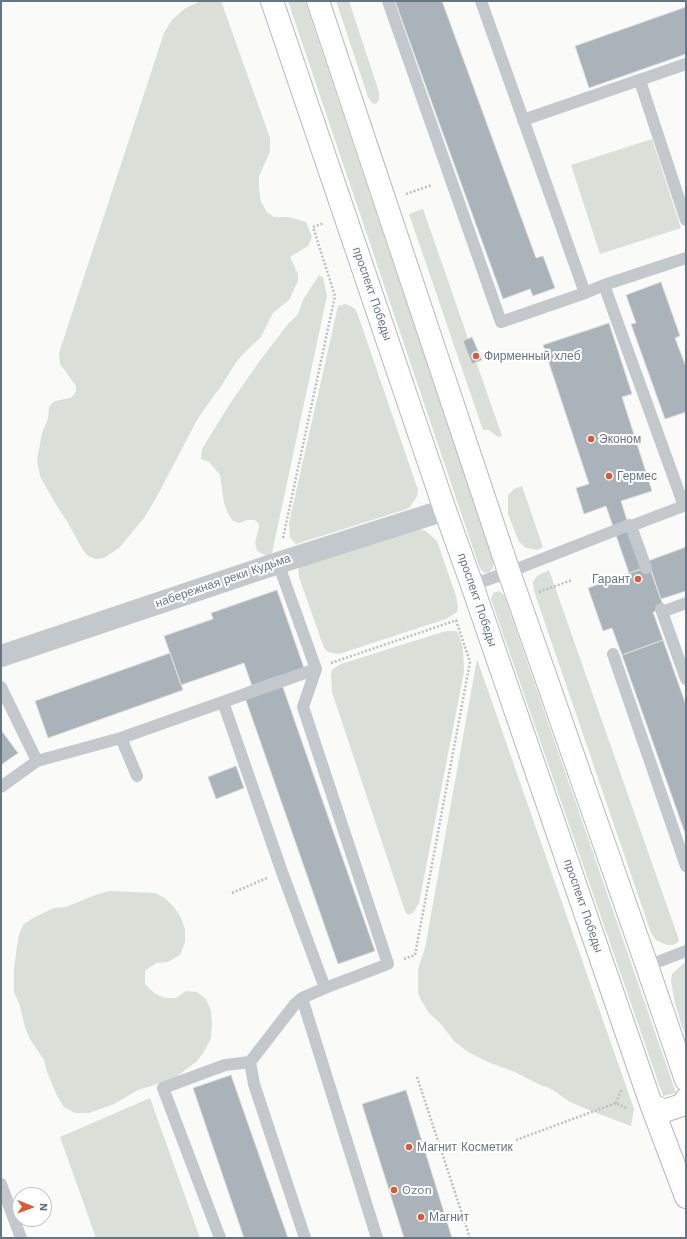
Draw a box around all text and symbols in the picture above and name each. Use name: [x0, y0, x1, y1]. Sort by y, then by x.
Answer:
street label: проспект Победы: [349, 245, 395, 343]
place label: Фирменный хлеб: [484, 349, 581, 363]
marker: Фирменный хлеб: [471, 351, 481, 361]
place label: Эконом: [599, 432, 641, 446]
marker: Эконом: [586, 434, 596, 444]
place label: Гермес: [617, 469, 657, 483]
marker: Гермес: [604, 471, 614, 481]
street label: набережная реки Кудьма: [154, 551, 292, 611]
street label: проспект Победы: [454, 551, 500, 649]
place label: Гарант: [592, 572, 630, 586]
marker: Гарант: [633, 574, 643, 584]
street label: проспект Победы: [560, 857, 606, 955]
place label: Магнит Косметик: [417, 1140, 513, 1154]
marker: Магнит Косметик: [404, 1142, 414, 1152]
place label: Ozon: [402, 1183, 432, 1197]
marker: Ozon: [389, 1185, 399, 1195]
north arrow: [12, 1187, 52, 1227]
text: N: [37, 1203, 50, 1211]
place label: Магнит: [429, 1210, 469, 1224]
marker: Магнит: [416, 1212, 426, 1222]

